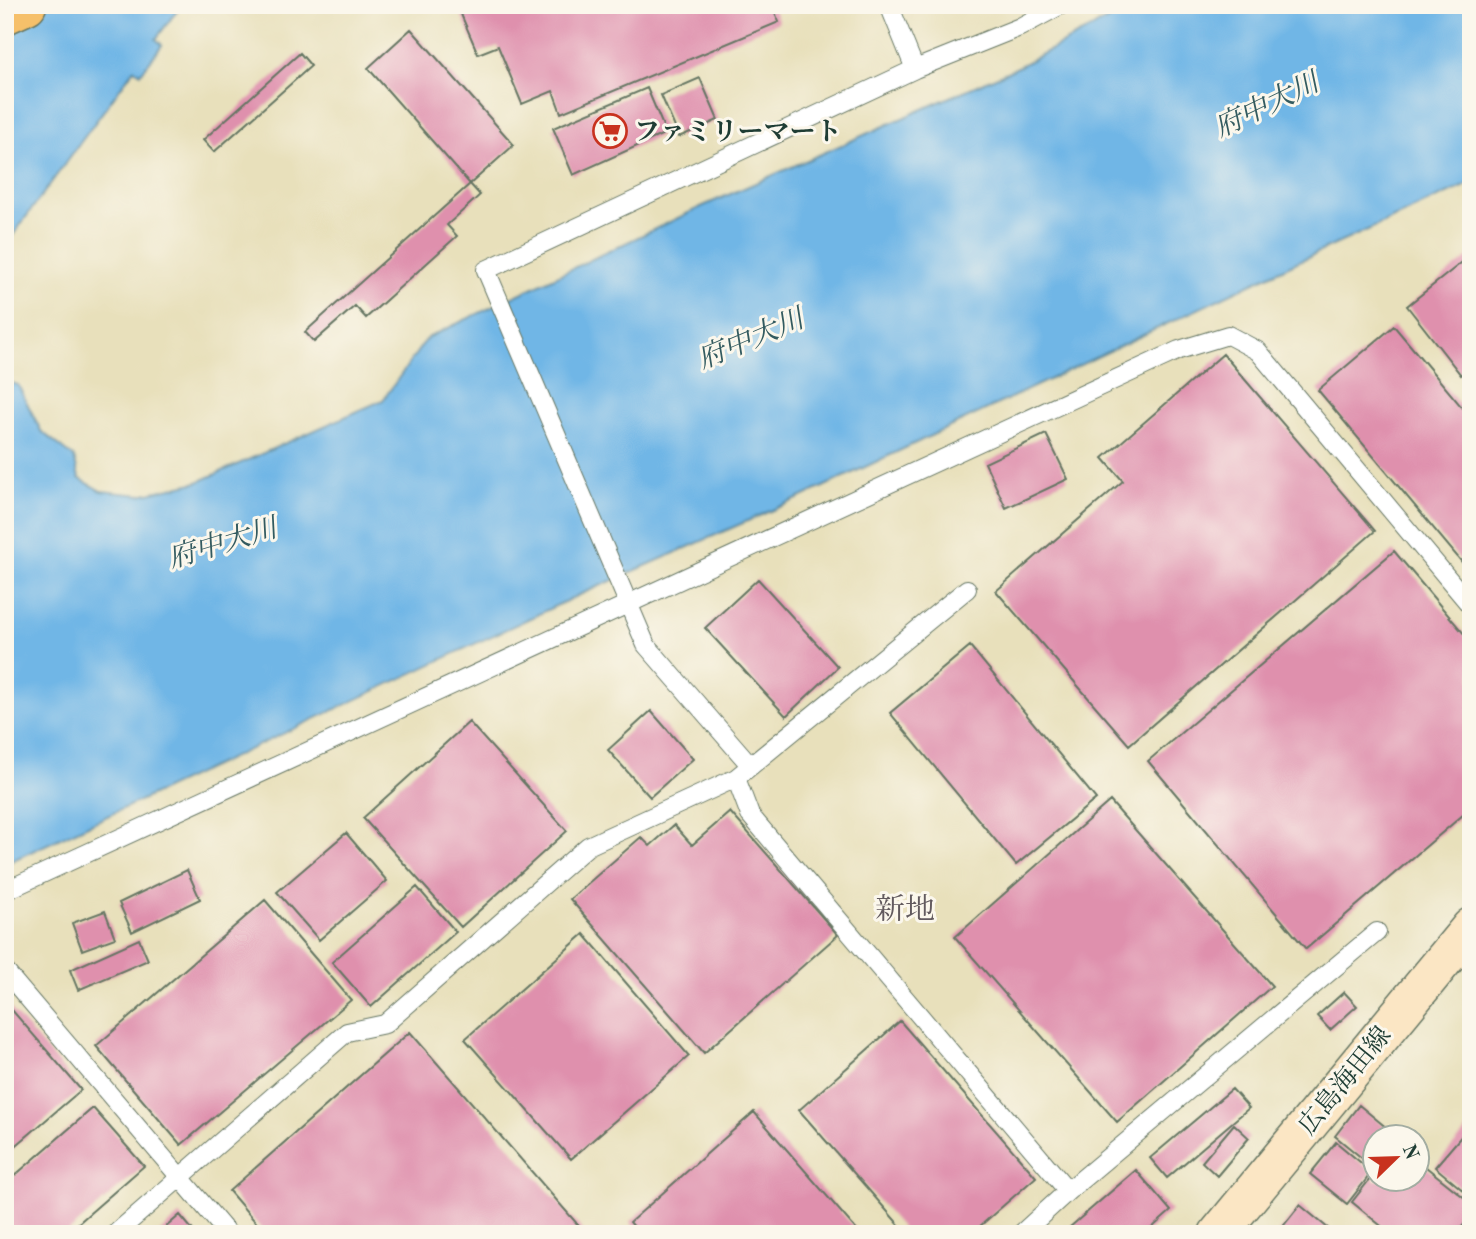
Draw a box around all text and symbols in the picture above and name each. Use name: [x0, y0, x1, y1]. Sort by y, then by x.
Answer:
water label: 府中大川: [1210, 66, 1326, 144]
supermarket icon: ファミリーマート: [591, 112, 629, 150]
place label: ファミリーマート: [634, 119, 841, 146]
water label: 府中大川: [693, 302, 811, 376]
water label: 府中大川: [164, 511, 283, 575]
district label: 新地: [875, 893, 935, 926]
street label: 広島海田線: [1293, 1021, 1397, 1140]
north arrow: [1360, 1124, 1430, 1194]
text: N: [1398, 1142, 1421, 1163]

